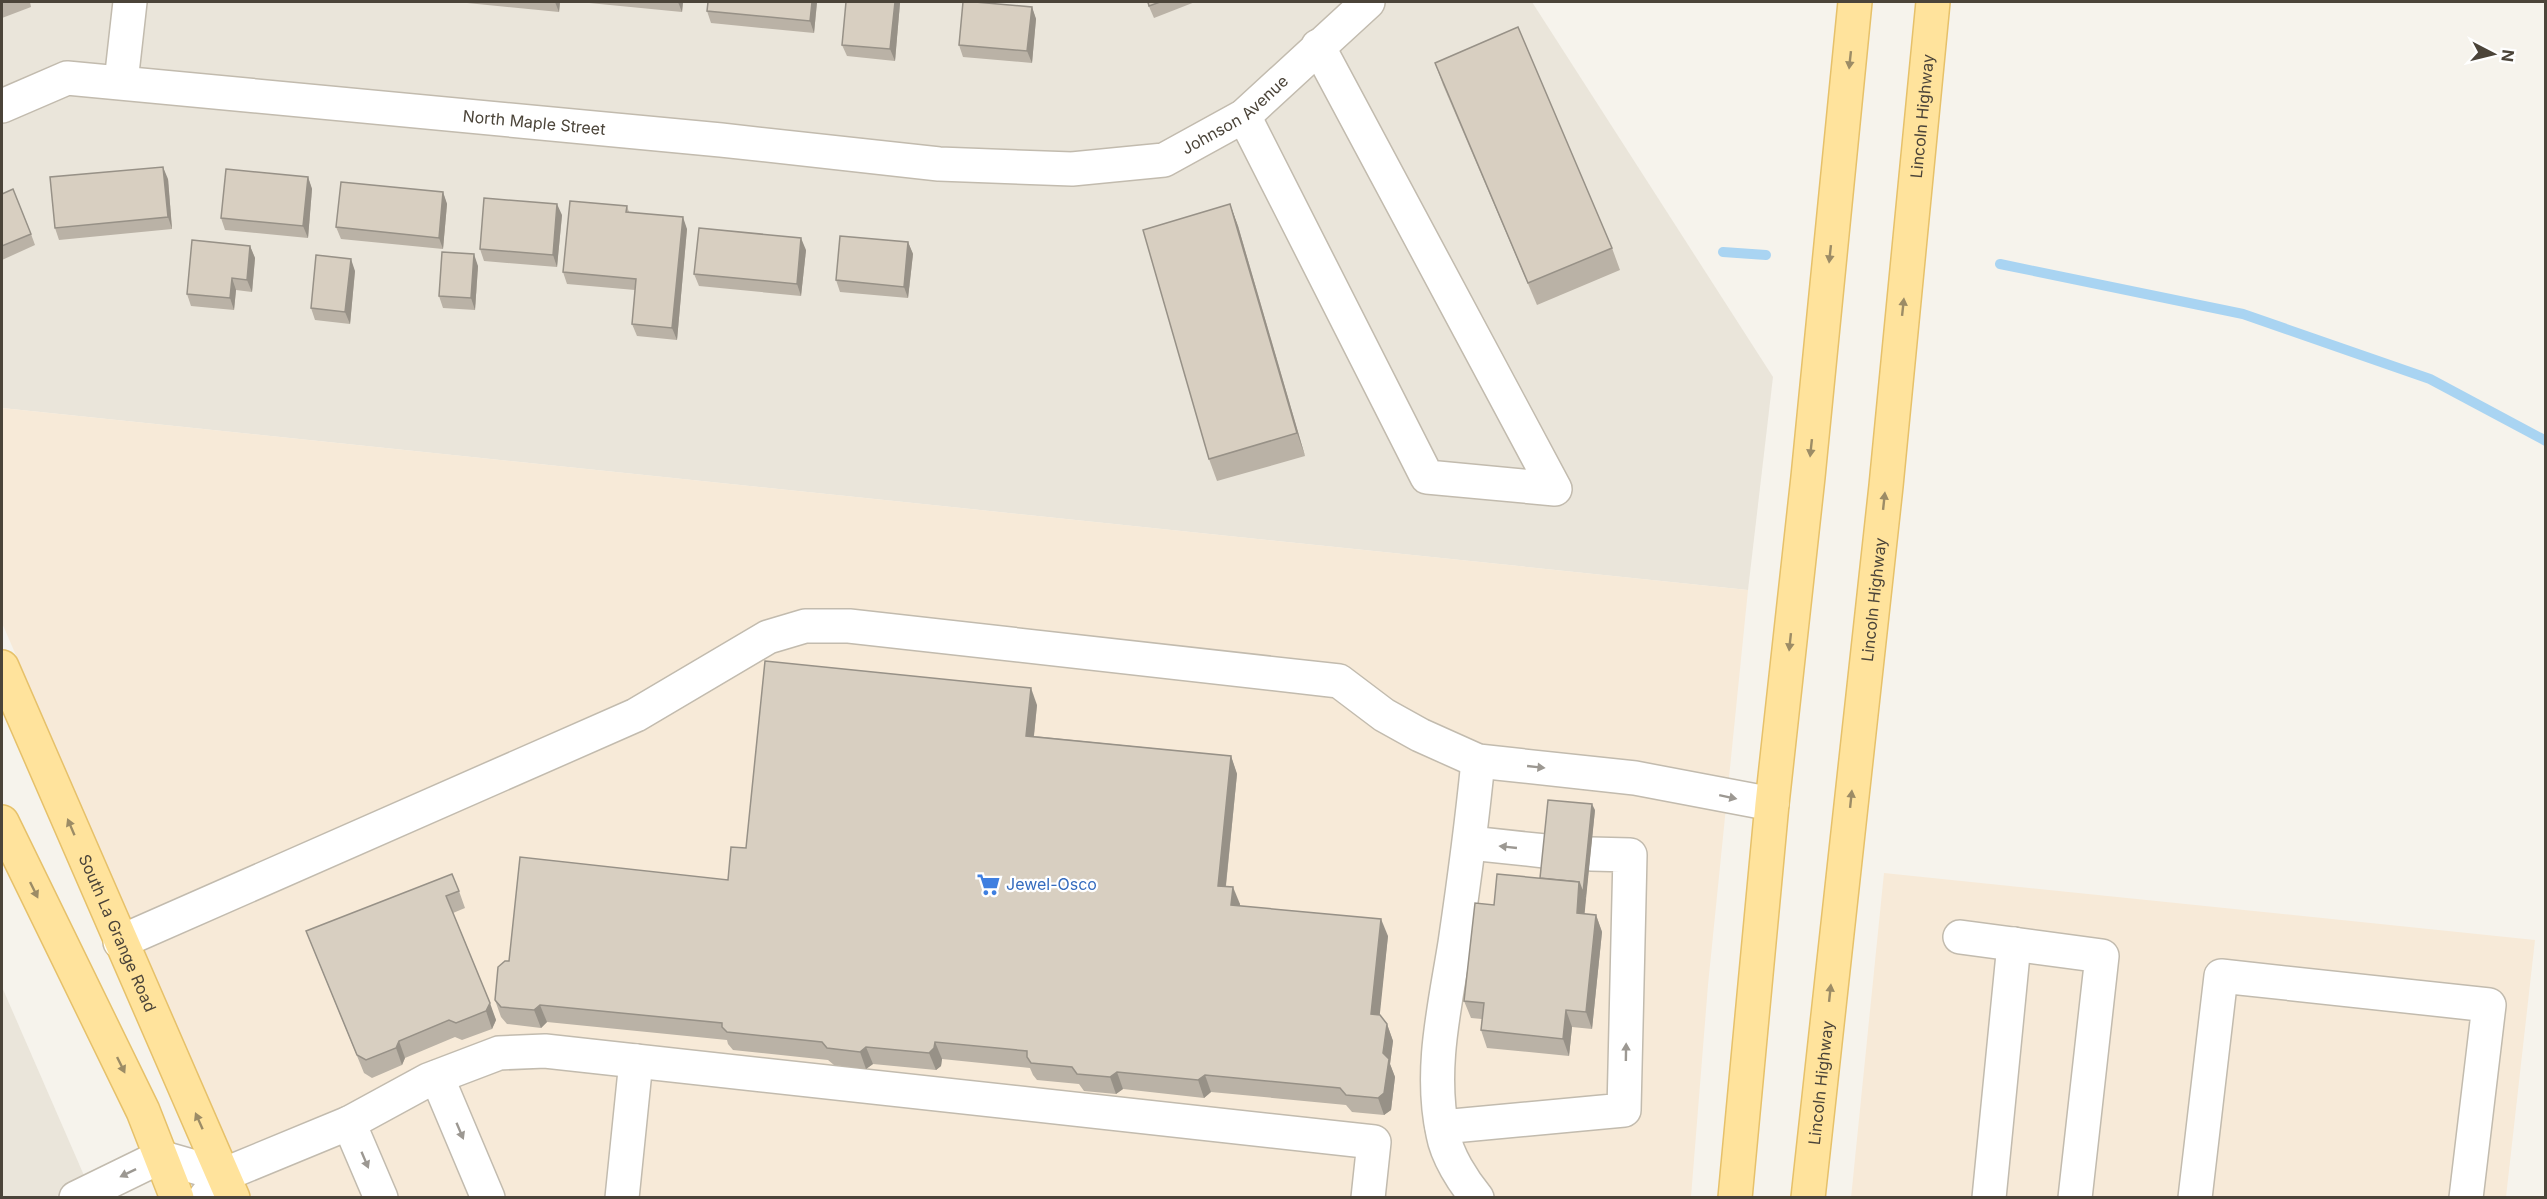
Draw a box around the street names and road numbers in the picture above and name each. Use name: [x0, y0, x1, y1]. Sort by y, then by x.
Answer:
street label: Lincoln Highway: [1906, 53, 1938, 179]
street label: Johnson Avenue: [1178, 71, 1292, 158]
street label: North Maple Street: [462, 106, 606, 139]
street label: Lincoln Highway: [1857, 536, 1890, 663]
street label: South La Grange Road: [75, 851, 161, 1015]
street label: Lincoln Highway: [1804, 1020, 1837, 1146]

